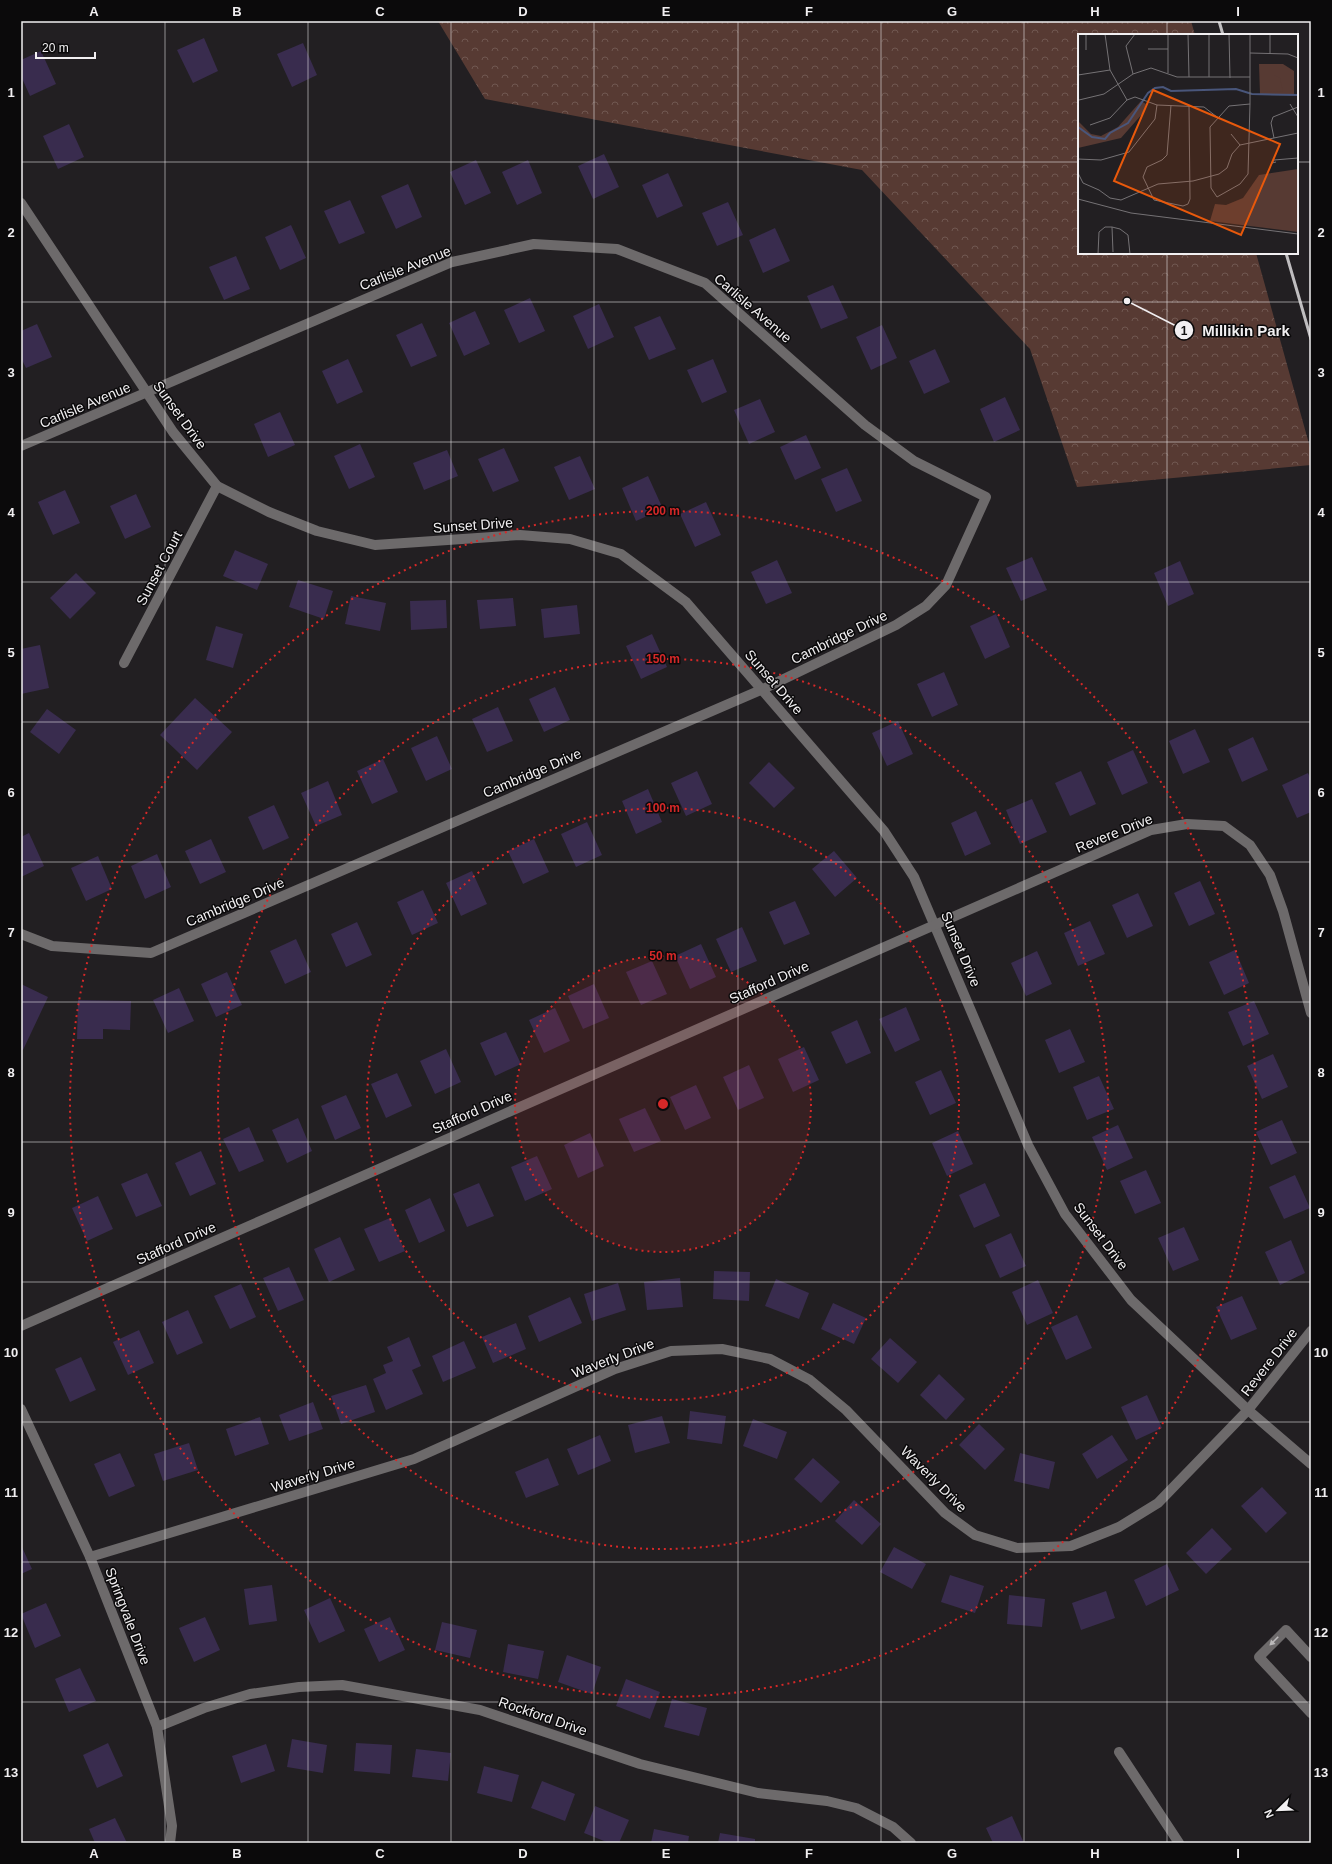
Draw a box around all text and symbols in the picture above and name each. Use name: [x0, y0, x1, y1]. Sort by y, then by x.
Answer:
text: A: [89, 4, 99, 19]
text: B: [232, 4, 242, 19]
text: C: [375, 4, 385, 19]
text: D: [518, 4, 528, 19]
text: E: [662, 4, 671, 19]
text: F: [805, 4, 813, 19]
text: G: [947, 4, 957, 19]
text: H: [1090, 4, 1100, 19]
text: I: [1236, 4, 1240, 19]
scale bar: [36, 34, 95, 60]
inset map: [1078, 34, 1298, 254]
text: 20 m: [42, 41, 69, 55]
text: 1: [7, 85, 15, 100]
text: 1: [1317, 85, 1325, 100]
text: 2: [7, 225, 15, 240]
text: 2: [1317, 225, 1325, 240]
street label: Carlisle Avenue: [357, 242, 453, 294]
street label: Carlisle Avenue: [711, 270, 795, 346]
callout: Millikin Park: [1174, 317, 1297, 344]
text: Millikin Park: [1202, 322, 1290, 339]
text: 1: [1181, 324, 1188, 338]
text: 3: [7, 365, 15, 380]
text: 3: [1317, 365, 1325, 380]
street label: Sunset Drive: [150, 378, 210, 452]
street label: Carlisle Avenue: [37, 379, 133, 431]
text: 200 m: [646, 504, 680, 518]
text: 4: [7, 505, 15, 520]
text: 4: [1317, 505, 1325, 520]
street label: Sunset Drive: [432, 514, 514, 536]
street label: Sunset Court: [133, 528, 185, 608]
street label: Cambridge Drive: [788, 607, 890, 667]
text: 5: [7, 645, 15, 660]
text: 5: [1317, 645, 1325, 660]
street label: Sunset Drive: [742, 647, 806, 718]
text: 150 m: [646, 652, 680, 666]
street label: Cambridge Drive: [481, 745, 584, 801]
text: 6: [7, 785, 15, 800]
text: 6: [1317, 785, 1325, 800]
text: 100 m: [646, 801, 680, 815]
street label: Revere Drive: [1073, 810, 1155, 856]
street label: Cambridge Drive: [184, 874, 287, 930]
street label: Sunset Drive: [938, 909, 984, 989]
text: 7: [7, 925, 15, 940]
text: 7: [1317, 925, 1325, 940]
text: 50 m: [649, 949, 677, 963]
street label: Stafford Drive: [727, 957, 811, 1007]
text: 8: [7, 1065, 15, 1080]
text: 8: [1317, 1065, 1325, 1080]
street label: Stafford Drive: [430, 1087, 514, 1137]
centre of rings: [656, 1097, 670, 1111]
street label: Sunset Drive: [1070, 1199, 1132, 1273]
text: 9: [7, 1205, 15, 1220]
text: 9: [1317, 1205, 1325, 1220]
street label: Stafford Drive: [134, 1218, 218, 1268]
street label: Revere Drive: [1238, 1325, 1301, 1399]
street label: Waverly Drive: [570, 1335, 656, 1381]
text: 10: [4, 1345, 18, 1360]
text: 10: [1314, 1345, 1328, 1360]
street label: Waverly Drive: [898, 1443, 970, 1515]
street label: Waverly Drive: [269, 1455, 357, 1495]
text: 11: [4, 1485, 18, 1500]
text: 11: [1314, 1485, 1328, 1500]
street label: Springvale Drive: [102, 1565, 154, 1667]
text: 12: [4, 1625, 18, 1640]
text: 12: [1314, 1625, 1328, 1640]
one-way arrow: [1269, 1636, 1279, 1646]
street label: Rockford Drive: [497, 1693, 590, 1739]
text: 13: [4, 1765, 18, 1780]
text: 13: [1314, 1765, 1328, 1780]
north arrow: [1258, 1790, 1298, 1830]
text: N: [1262, 1808, 1276, 1820]
text: A: [89, 1846, 99, 1861]
text: B: [232, 1846, 242, 1861]
text: C: [375, 1846, 385, 1861]
text: D: [518, 1846, 528, 1861]
text: E: [662, 1846, 671, 1861]
text: F: [805, 1846, 813, 1861]
text: G: [947, 1846, 957, 1861]
text: H: [1090, 1846, 1100, 1861]
text: I: [1236, 1846, 1240, 1861]

